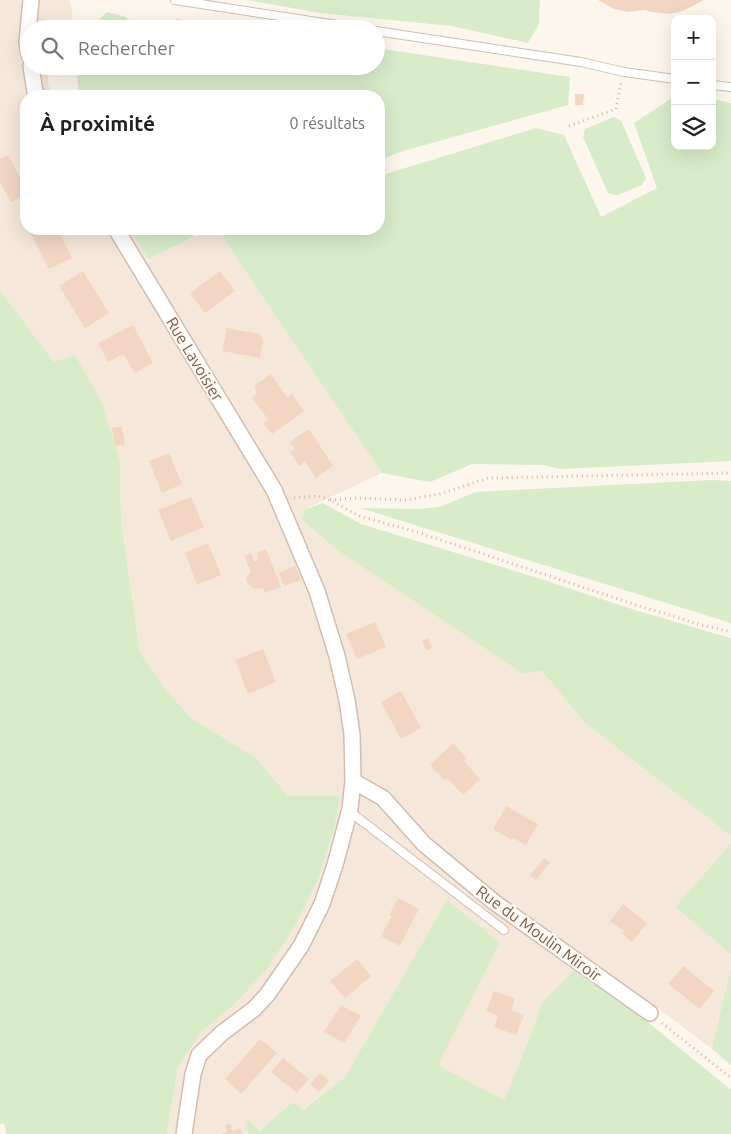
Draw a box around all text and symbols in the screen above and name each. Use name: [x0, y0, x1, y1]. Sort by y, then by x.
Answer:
map controls: [671, 15, 716, 150]
button: +: [671, 15, 716, 60]
search box: [20, 20, 385, 75]
icon: search: [38, 34, 66, 62]
text: Rechercher: [78, 37, 175, 59]
button: −: [671, 60, 716, 105]
button: layers: [671, 105, 716, 150]
text: À proximité: [40, 111, 155, 135]
text: 0 résultats: [289, 114, 365, 132]
street label: Rue Lavoisier: [163, 314, 227, 404]
street label: Rue du Moulin Miroir: [473, 882, 605, 984]

